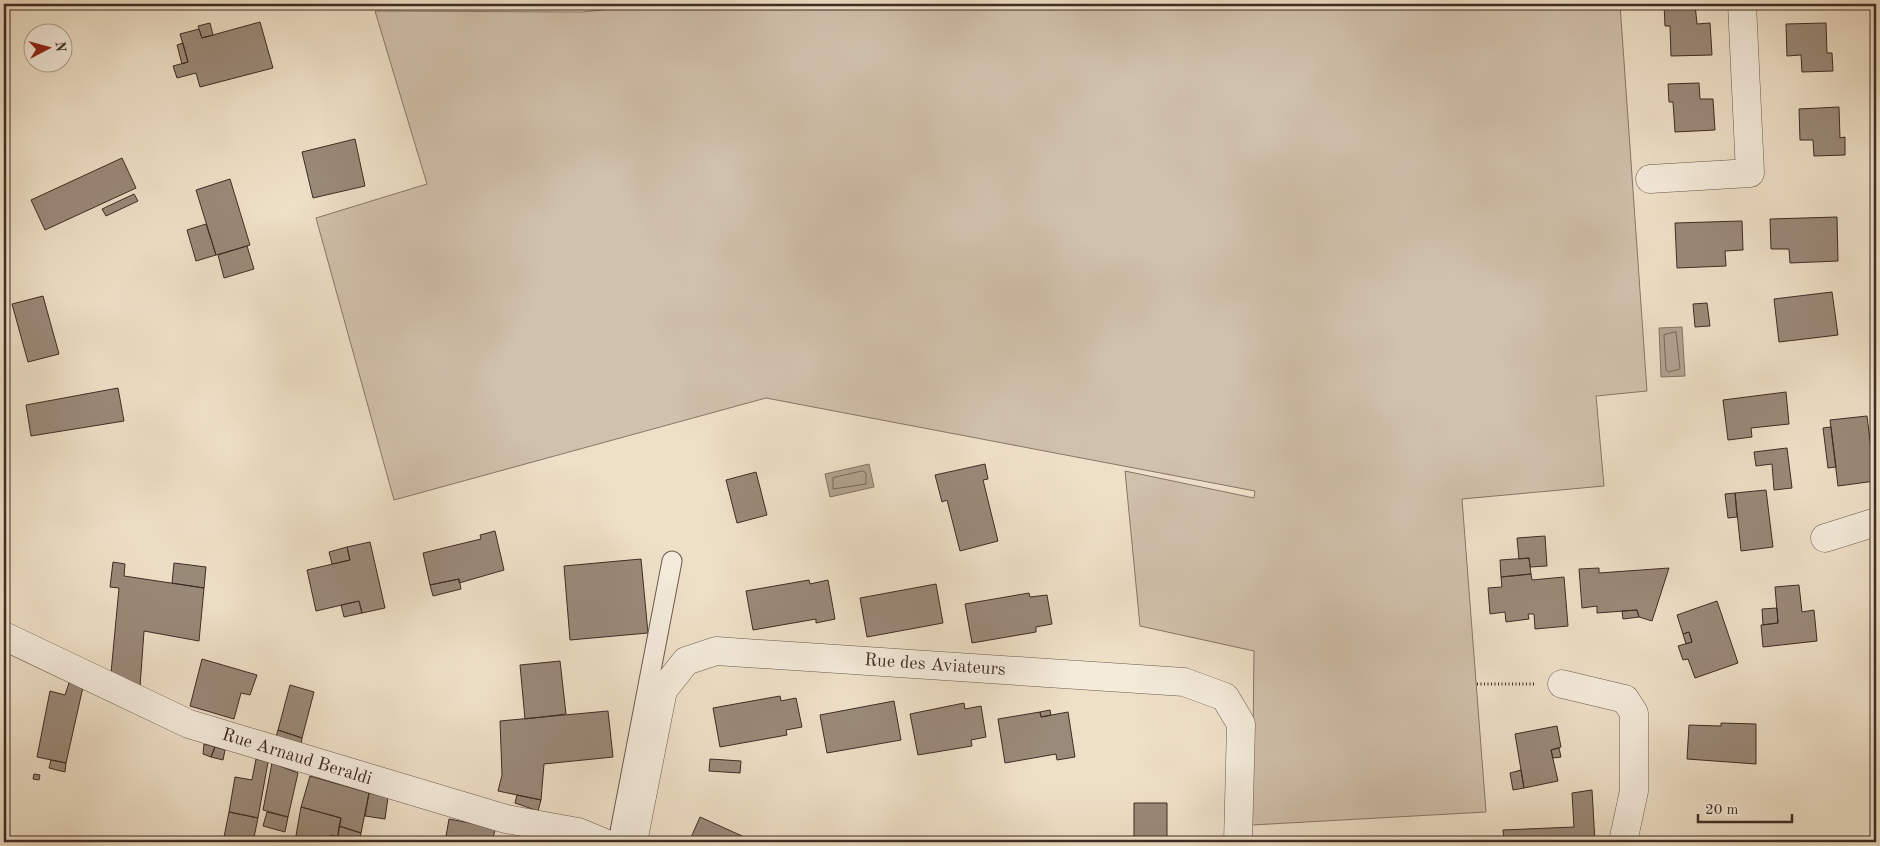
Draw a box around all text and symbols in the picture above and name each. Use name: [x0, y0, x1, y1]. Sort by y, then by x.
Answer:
north arrow: [22, 22, 72, 72]
text: N: [52, 41, 67, 53]
street label: Rue des Aviateurs: [864, 651, 1006, 679]
street label: Rue Arnaud Beraldi: [220, 726, 374, 788]
scale bar: [1698, 791, 1791, 823]
text: 20 m: [1705, 803, 1739, 818]

